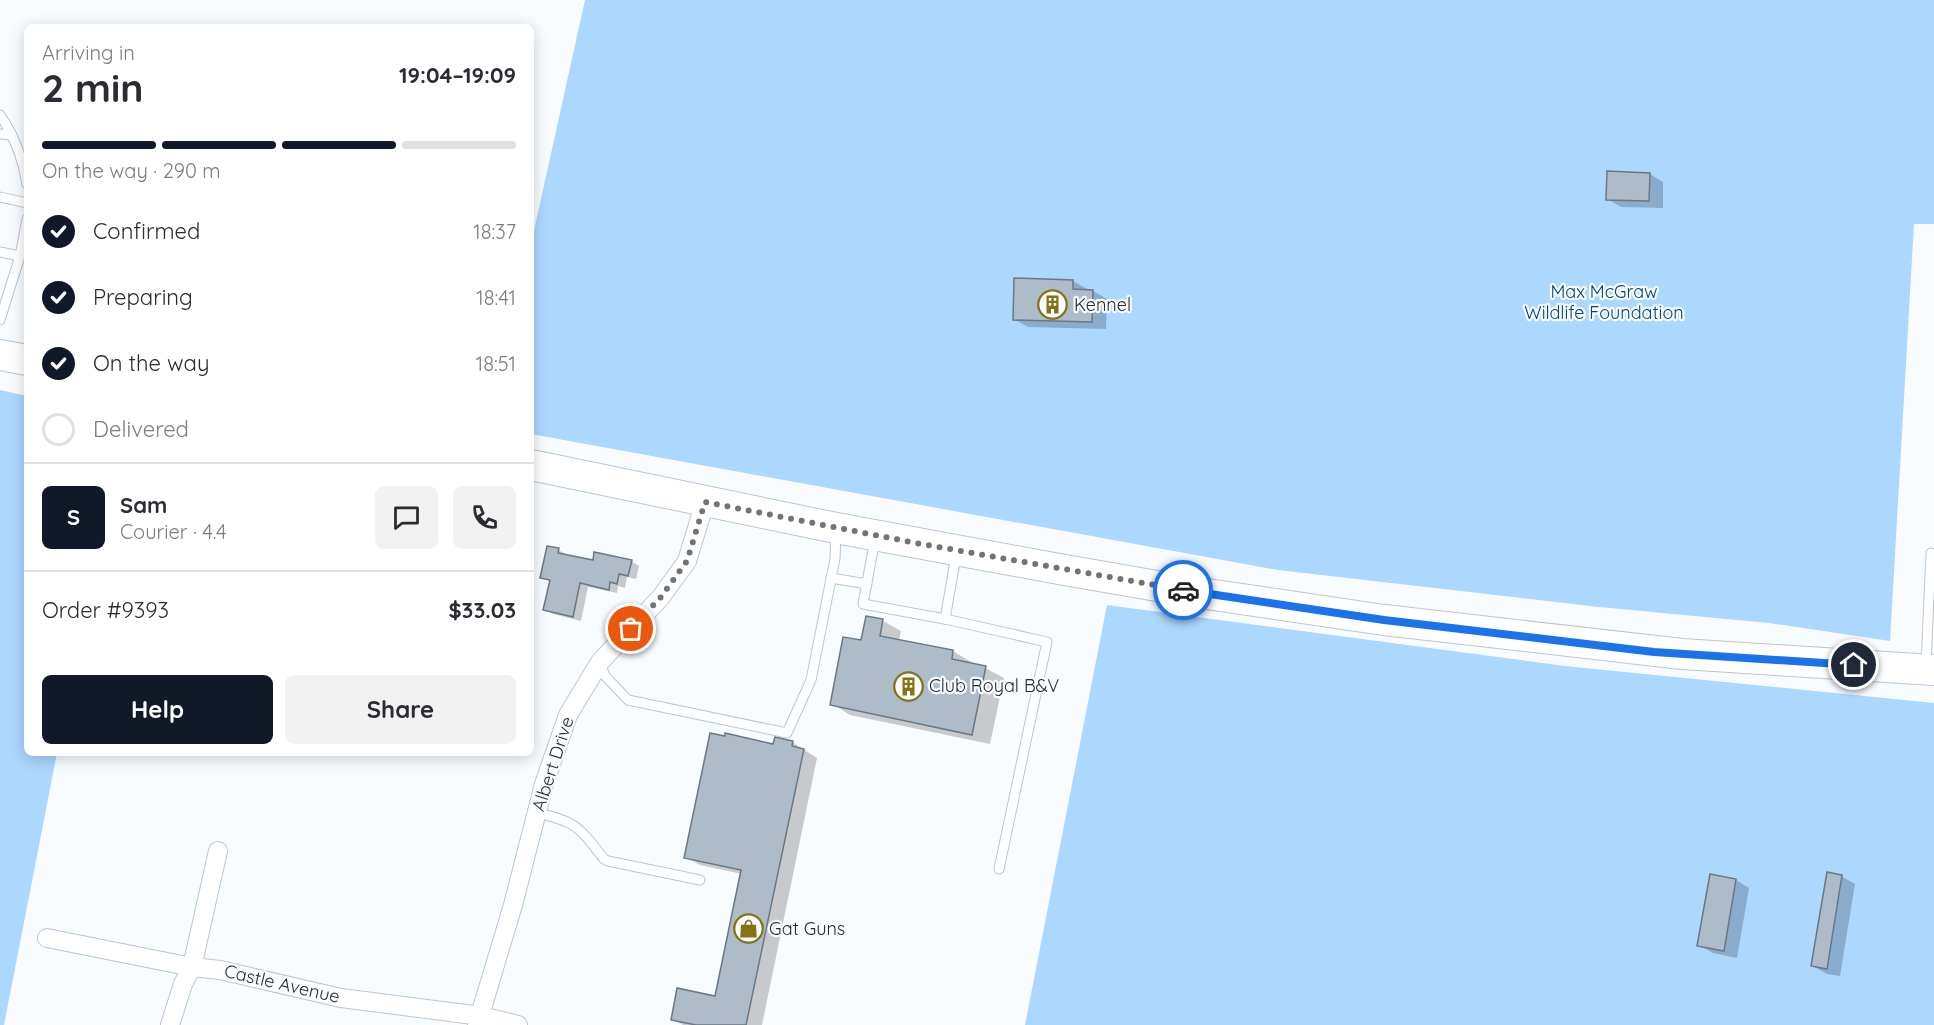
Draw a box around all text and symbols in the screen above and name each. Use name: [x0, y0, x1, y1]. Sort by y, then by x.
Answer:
text: Arriving in: [42, 40, 135, 65]
text: 19:04–19:09: [399, 61, 516, 89]
text: 2 min: [42, 63, 144, 112]
text: On the way · 290 m: [42, 158, 221, 183]
icon: check: [42, 215, 75, 248]
text: Confirmed: [93, 217, 200, 245]
text: 18:37: [473, 219, 516, 244]
park label: Max McGraw Wildlife Foundation: [1524, 280, 1684, 324]
icon: check: [42, 281, 75, 314]
text: Preparing: [93, 283, 193, 311]
text: 18:41: [476, 285, 516, 310]
building icon: Kennel: [1037, 289, 1069, 321]
place label: Kennel: [1074, 293, 1131, 316]
icon: check: [42, 347, 75, 380]
text: On the way: [93, 349, 209, 377]
text: 18:51: [476, 351, 516, 376]
text: Delivered: [93, 415, 189, 443]
button: chat: [375, 486, 438, 549]
button: phone: [453, 486, 516, 549]
text: Sam: [120, 491, 167, 519]
text: S: [67, 503, 80, 531]
text: Courier · 4.4: [120, 519, 226, 544]
courier: [1153, 560, 1213, 620]
icon: car: [1167, 574, 1200, 607]
text: Order #9393: [42, 596, 169, 624]
text: $33.03: [448, 596, 516, 624]
pin: [605, 603, 656, 654]
icon: bag: [614, 612, 647, 645]
pin: [1828, 639, 1879, 690]
icon: home: [1837, 648, 1870, 681]
building icon: Club Royal B&V: [892, 670, 924, 702]
place label: Club Royal B&V: [929, 674, 1059, 697]
button: Help: [42, 675, 273, 744]
button: Share: [285, 675, 516, 744]
street label: Albert Drive: [526, 714, 579, 814]
shop icon: Gat Guns: [732, 913, 764, 945]
place label: Gat Guns: [769, 917, 845, 940]
street label: Castle Avenue: [222, 959, 342, 1008]

